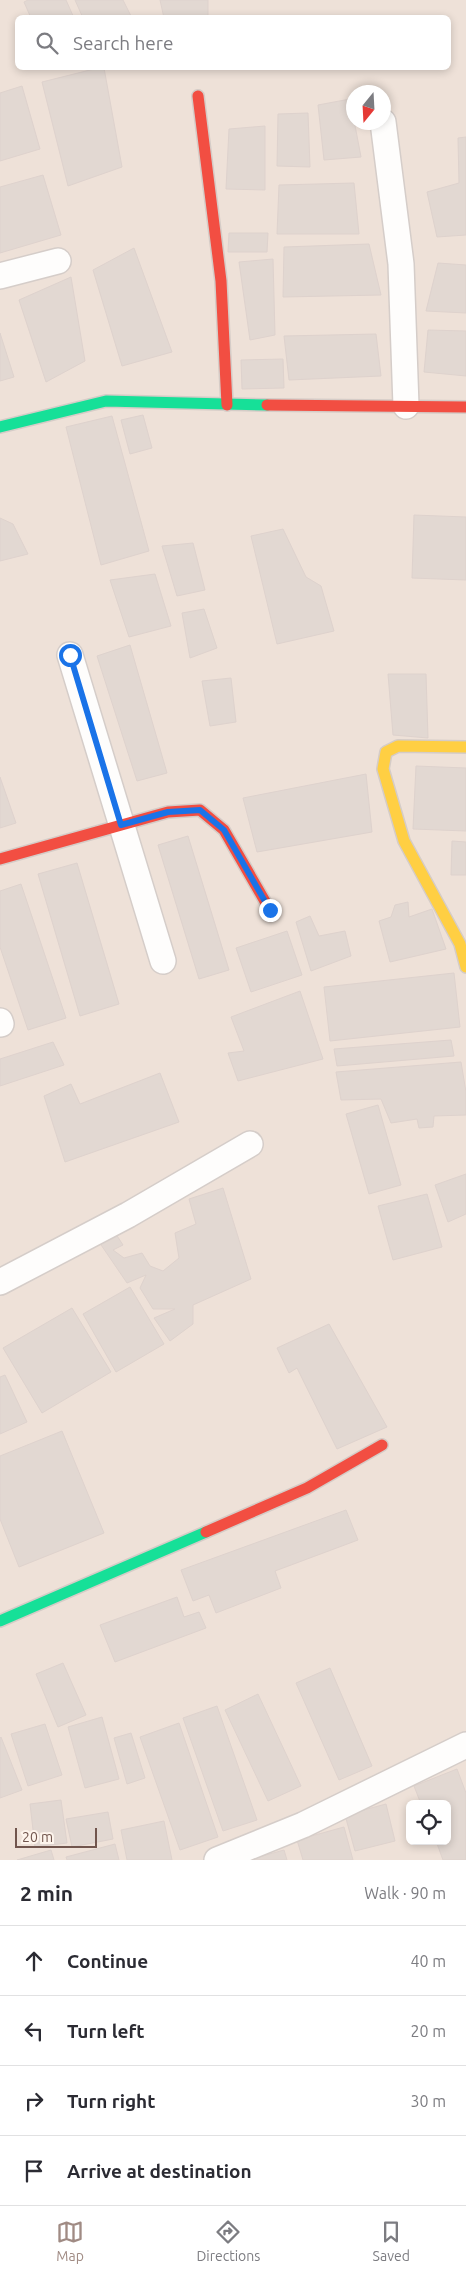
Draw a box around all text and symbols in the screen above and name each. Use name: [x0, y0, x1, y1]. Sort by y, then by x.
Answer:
search box: [15, 15, 451, 70]
icon: search: [33, 29, 61, 57]
text: Search here: [73, 32, 173, 54]
north arrow: [346, 85, 391, 130]
route start: [59, 644, 82, 667]
route end: [259, 899, 282, 922]
map controls: [406, 1800, 451, 1845]
button: locate: [406, 1800, 451, 1845]
scale bar: [15, 1825, 98, 1848]
text: 20 m: [22, 1829, 53, 1845]
text: 2 min: [20, 1881, 73, 1905]
text: Walk · 90 m: [364, 1884, 446, 1902]
icon: ahead: [20, 1947, 48, 1975]
text: Continue: [67, 1950, 148, 1972]
text: 40 m: [410, 1952, 446, 1970]
icon: left: [20, 2017, 48, 2045]
text: Turn left: [67, 2020, 145, 2042]
text: 20 m: [410, 2022, 446, 2040]
icon: right: [20, 2087, 48, 2115]
text: Turn right: [67, 2090, 155, 2112]
text: 30 m: [410, 2092, 446, 2110]
icon: arrive: [20, 2157, 48, 2185]
text: Arrive at destination: [67, 2160, 252, 2182]
tab: Map: [56, 2218, 84, 2264]
tab: Directions: [196, 2218, 260, 2264]
tab: Saved: [373, 2218, 410, 2264]

